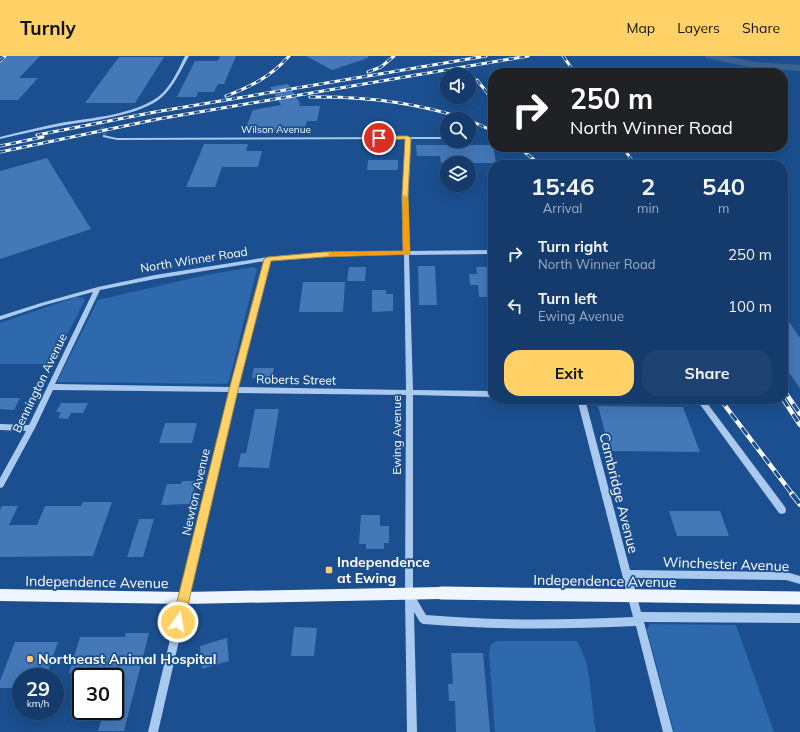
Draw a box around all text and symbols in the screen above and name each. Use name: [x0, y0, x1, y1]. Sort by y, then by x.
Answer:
text: Turnly: [20, 16, 76, 40]
text: Map: [626, 19, 655, 37]
text: Layers: [677, 19, 720, 37]
text: Share: [742, 19, 780, 37]
map controls: [440, 68, 476, 192]
button: sound: [440, 68, 476, 104]
text: 250 m: [570, 81, 653, 116]
icon: right: [504, 84, 556, 136]
button: search: [440, 112, 476, 148]
text: North Winner Road: [570, 116, 733, 139]
pin: [362, 121, 396, 155]
street label: Wilson Avenue: [241, 123, 311, 136]
icon: arrive: [368, 127, 390, 149]
button: layers: [440, 156, 476, 192]
text: 15:46: [531, 171, 594, 201]
text: 2: [641, 171, 655, 201]
text: 540: [702, 171, 745, 201]
text: Arrival: [543, 200, 582, 216]
text: min: [637, 200, 659, 216]
text: m: [718, 200, 729, 216]
text: Turn right: [538, 237, 608, 256]
icon: right: [504, 243, 526, 265]
street label: North Winner Road: [139, 244, 249, 275]
text: 250 m: [728, 245, 772, 264]
text: North Winner Road: [538, 256, 656, 272]
text: Turn left: [538, 289, 597, 308]
icon: left: [504, 295, 526, 317]
text: 100 m: [728, 297, 772, 316]
text: Ewing Avenue: [538, 308, 624, 324]
street label: Bennington Avenue: [9, 331, 70, 435]
button: Exit: [504, 350, 634, 396]
button: Share: [642, 350, 772, 396]
street label: Roberts Street: [256, 371, 336, 388]
street label: Ewing Avenue: [389, 395, 404, 475]
street label: Cambridge Avenue: [595, 431, 643, 555]
street label: Newton Avenue: [178, 447, 213, 537]
place label: Independence at Ewing: [337, 553, 430, 587]
street label: Winchester Avenue: [662, 553, 790, 575]
marker: Independence at Ewing: [324, 565, 334, 575]
street label: Independence Avenue: [533, 571, 677, 591]
street label: Independence Avenue: [25, 572, 169, 592]
position arrow: [157, 601, 199, 643]
place label: Northeast Animal Hospital: [38, 650, 216, 668]
marker: Northeast Animal Hospital: [25, 654, 35, 664]
speed limit sign: 30: [72, 668, 124, 720]
text: 29: [26, 676, 50, 701]
text: km/h: [27, 697, 49, 710]

